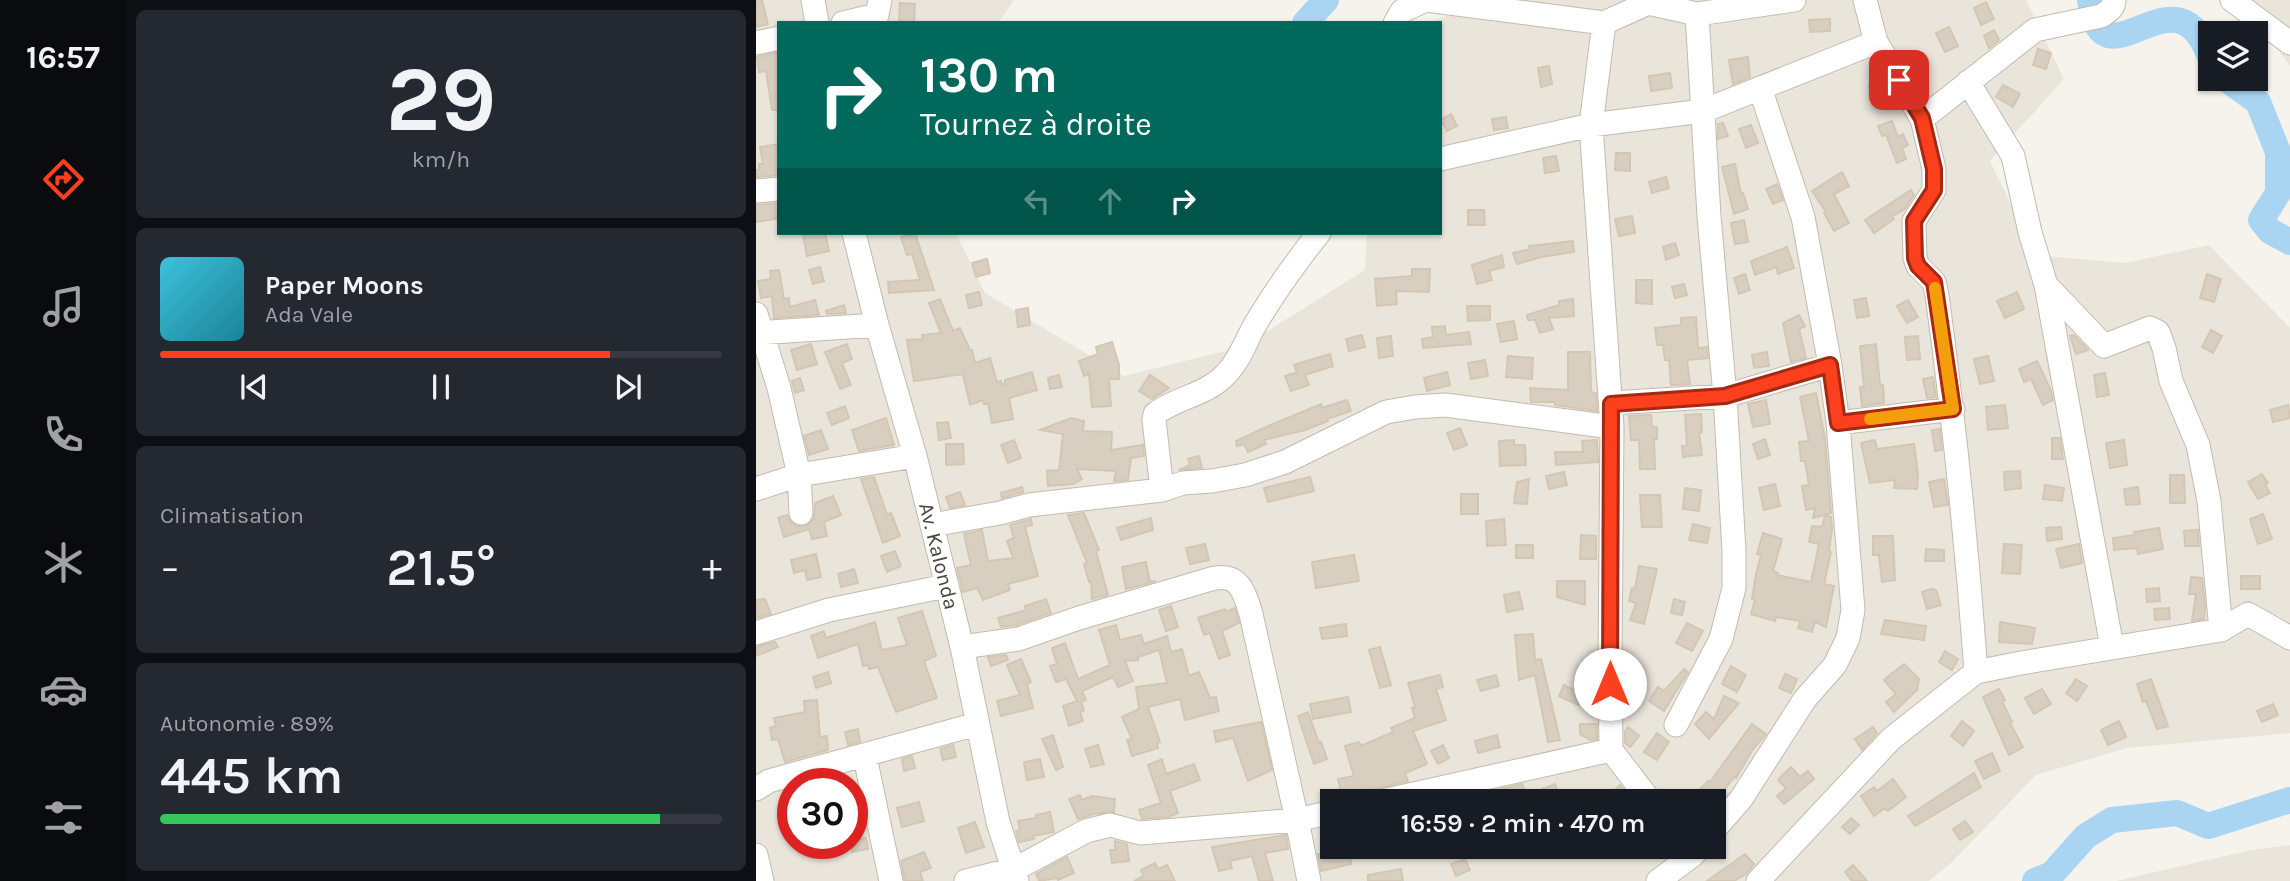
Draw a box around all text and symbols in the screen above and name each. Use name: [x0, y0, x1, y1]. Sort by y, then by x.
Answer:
map controls: [2198, 21, 2268, 91]
button: layers: [2198, 21, 2268, 91]
text: 16:57: [26, 39, 100, 76]
text: 29: [386, 47, 496, 153]
text: 130 m: [920, 47, 1058, 104]
icon: right: [805, 49, 896, 140]
pin: [1869, 50, 1929, 110]
icon: arrive: [1880, 61, 1918, 99]
text: Tournez à droite: [920, 106, 1152, 143]
text: km/h: [412, 146, 470, 173]
icon: directions: [39, 155, 88, 204]
icon: left: [1018, 182, 1056, 220]
icon: ahead: [1091, 182, 1129, 220]
icon: right: [1164, 182, 1202, 220]
text: Paper Moons: [265, 270, 424, 301]
icon: music: [39, 282, 88, 331]
text: Ada Vale: [265, 301, 353, 328]
icon: previous: [235, 368, 273, 406]
icon: pause: [422, 368, 460, 406]
icon: next: [609, 368, 647, 406]
icon: phone: [39, 410, 88, 459]
street label: Av. Kalonda: [914, 500, 964, 612]
text: Climatisation: [160, 502, 304, 529]
text: 21.5°: [386, 537, 496, 598]
icon: climate: [39, 538, 88, 587]
text: −: [160, 545, 180, 590]
text: +: [702, 545, 722, 590]
position arrow: [1573, 647, 1647, 721]
icon: car: [39, 665, 88, 714]
text: Autonomie · 89%: [160, 710, 334, 737]
text: 445 km: [160, 745, 343, 806]
speed limit sign: 30: [777, 768, 868, 859]
icon: filters: [39, 793, 88, 842]
text: 16:59 · 2 min · 470 m: [1401, 808, 1645, 839]

